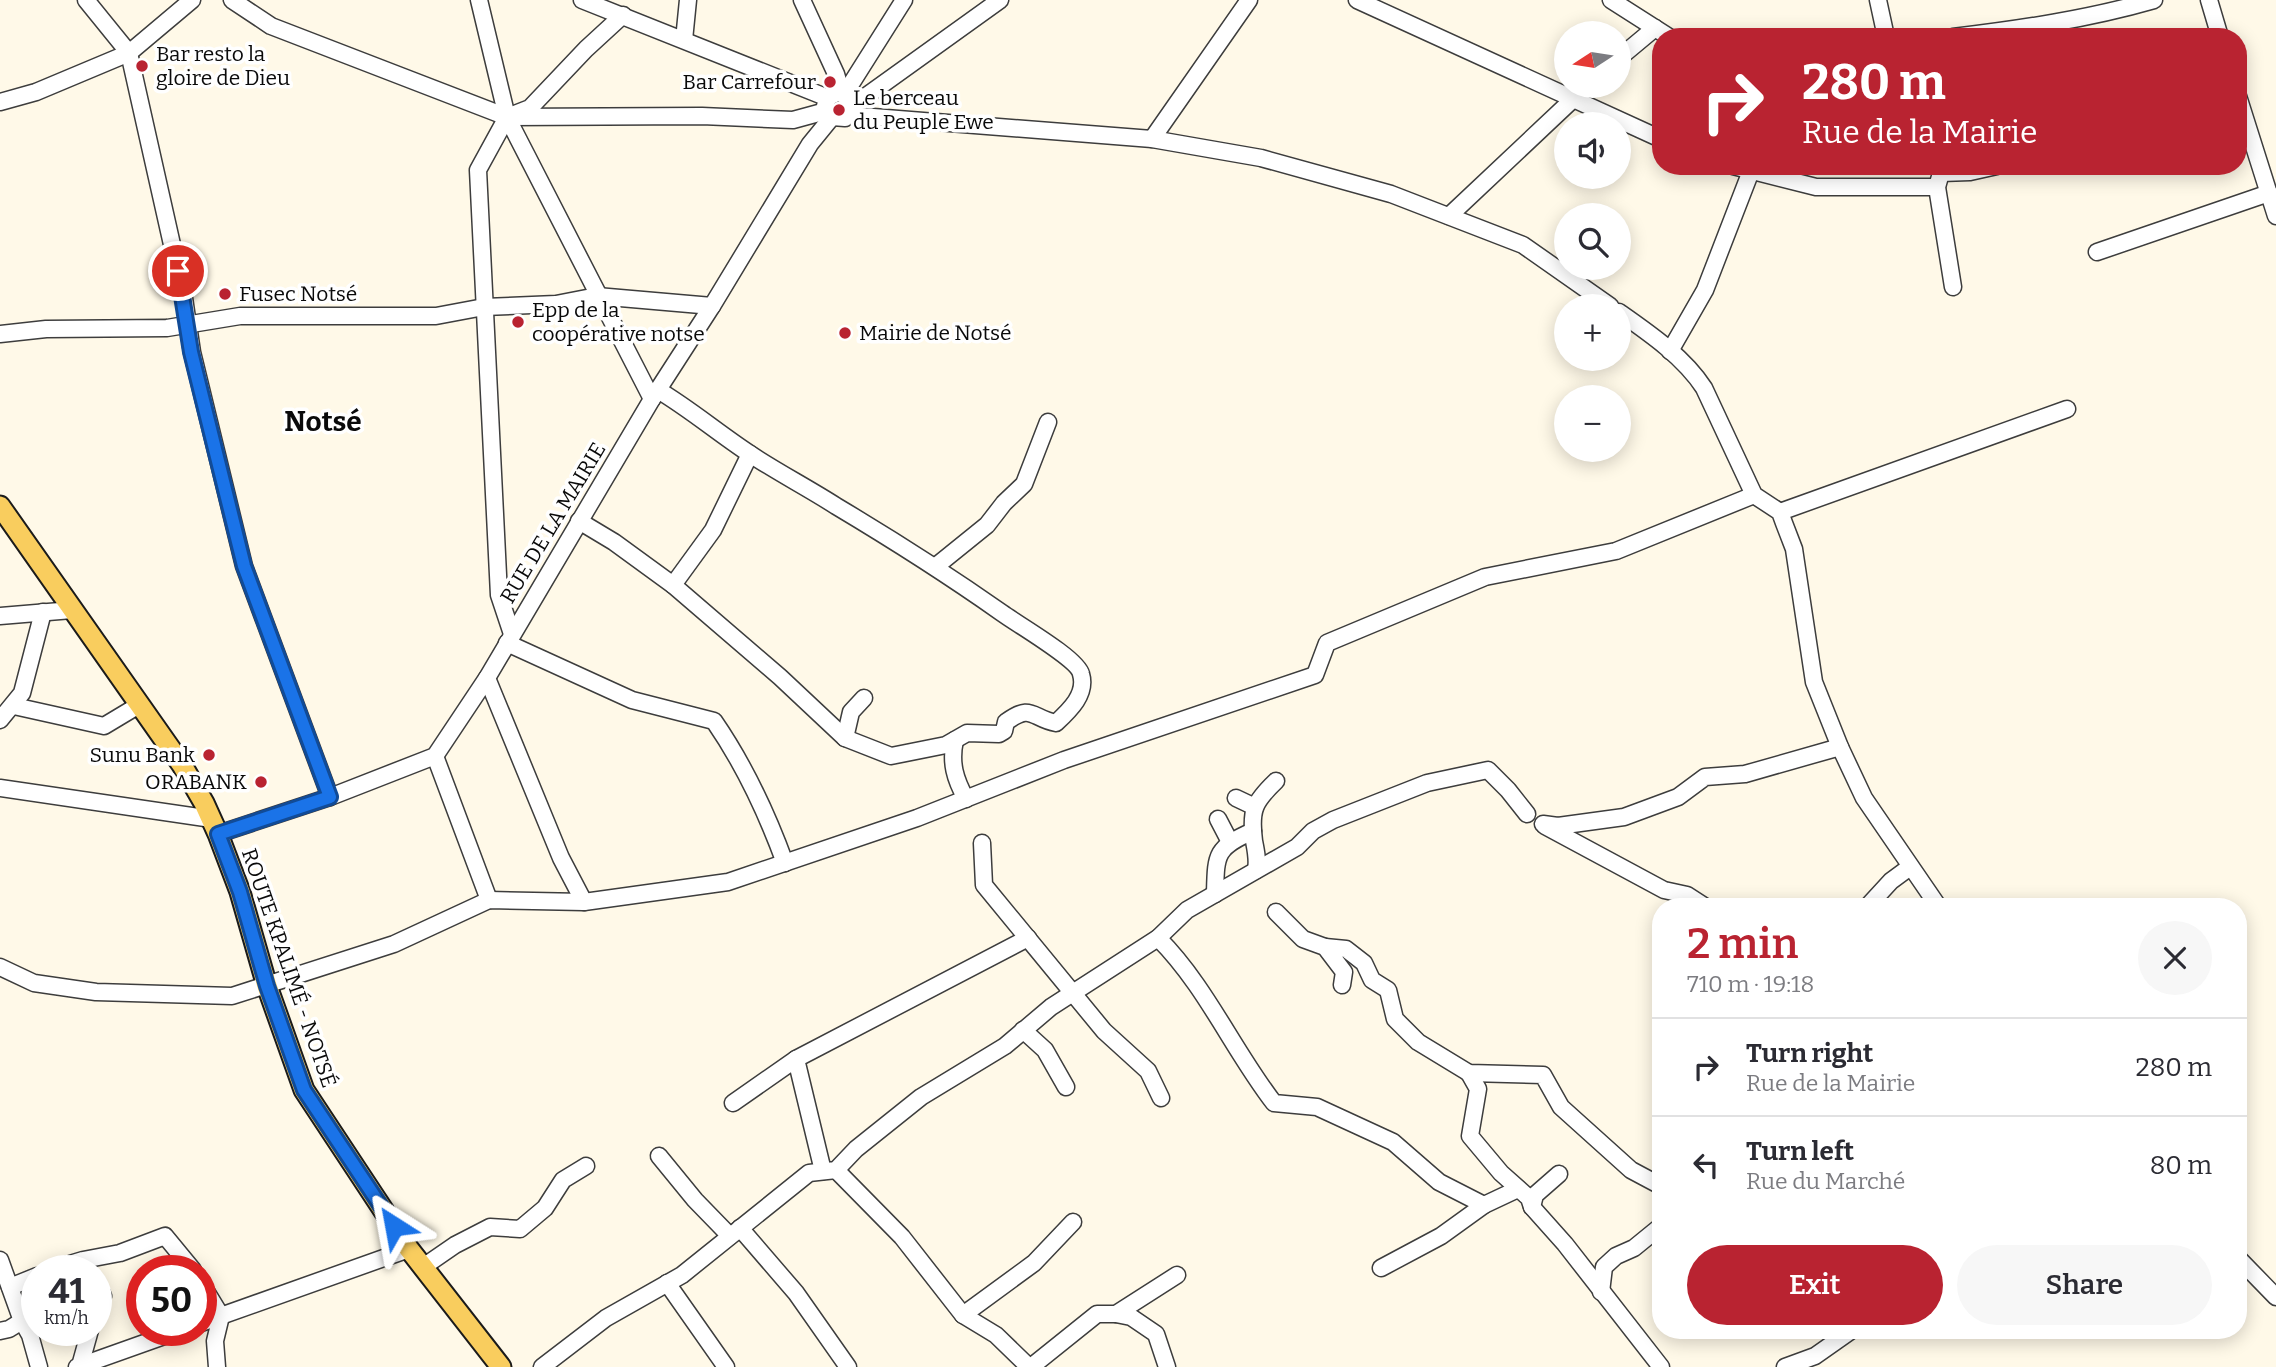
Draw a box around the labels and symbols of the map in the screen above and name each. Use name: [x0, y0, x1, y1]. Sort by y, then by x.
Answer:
north arrow: [1554, 21, 1631, 98]
place label: Bar resto la gloire de Dieu: [156, 41, 290, 91]
marker: Bar resto la gloire de Dieu: [134, 58, 150, 74]
place label: Bar Carrefour: [683, 69, 816, 95]
marker: Bar Carrefour: [822, 74, 838, 90]
place label: Le berceau du Peuple Ewe: [853, 85, 994, 135]
marker: Le berceau du Peuple Ewe: [831, 102, 847, 118]
pin: [148, 241, 208, 301]
place label: Fusec Notsé: [239, 281, 357, 307]
marker: Fusec Notsé: [217, 286, 233, 302]
place label: Epp de la coopérative notse: [532, 297, 705, 347]
marker: Epp de la coopérative notse: [510, 314, 526, 330]
place label: Mairie de Notsé: [859, 320, 1012, 346]
marker: Mairie de Notsé: [837, 325, 853, 341]
district label: Notsé: [284, 405, 362, 438]
street label: RUE DE LA MAIRIE: [495, 438, 611, 608]
place label: Sunu Bank: [89, 742, 195, 768]
marker: Sunu Bank: [201, 747, 217, 763]
place label: ORABANK: [145, 769, 247, 795]
marker: ORABANK: [253, 774, 269, 790]
street label: ROUTE KPALIMÉ - NOTSÉ: [236, 845, 342, 1091]
position arrow: [357, 1189, 431, 1263]
speed limit sign: 50: [126, 1255, 217, 1346]

